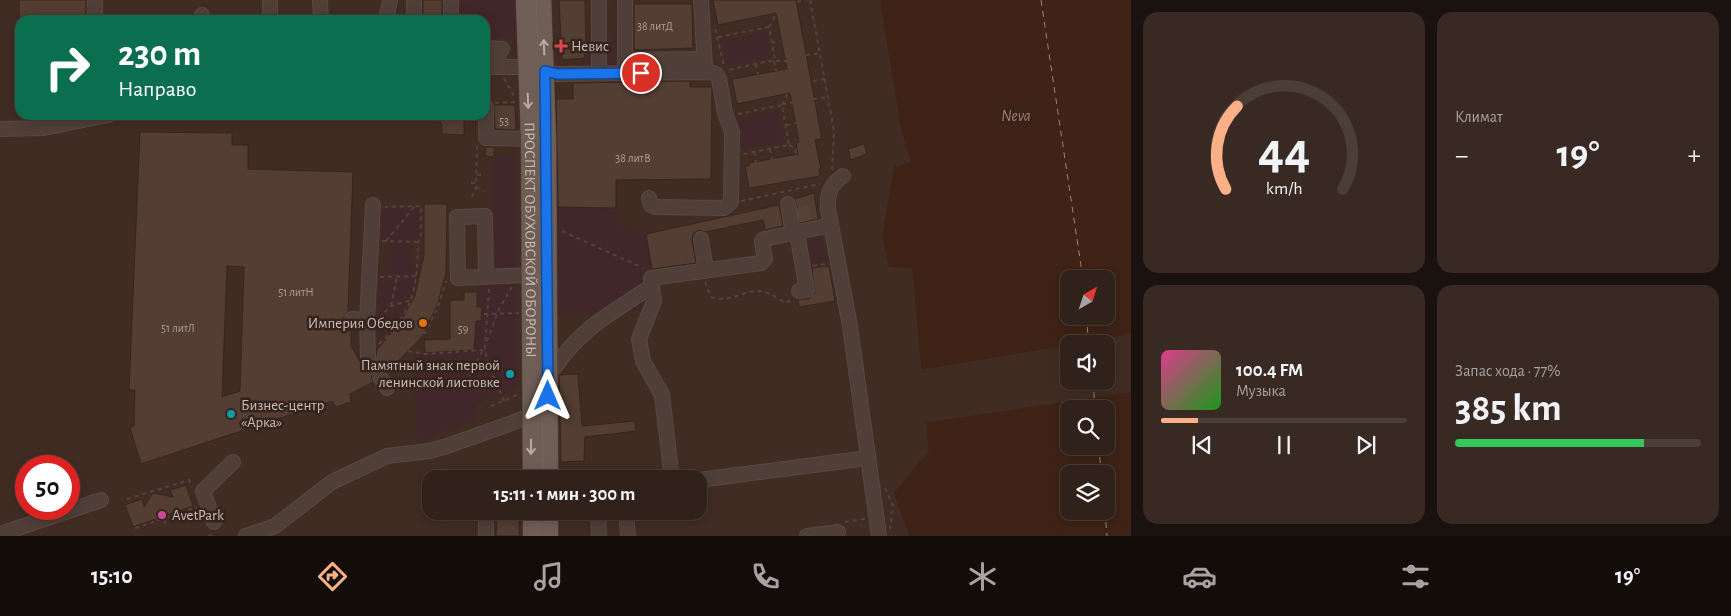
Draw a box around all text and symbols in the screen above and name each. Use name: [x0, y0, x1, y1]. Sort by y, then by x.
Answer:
house number: 38 литД: [637, 20, 673, 32]
icon: right: [35, 35, 100, 100]
text: 230 m: [118, 37, 201, 72]
one-way arrow: [539, 39, 548, 55]
place label: Невис: [571, 39, 609, 54]
marker: Невис: [555, 40, 567, 52]
pin: [620, 52, 662, 94]
icon: arrive: [627, 59, 655, 87]
text: Направо: [118, 78, 196, 100]
one-way arrow: [523, 92, 533, 109]
water label: Neva: [1001, 108, 1031, 124]
text: Климат: [1455, 109, 1503, 125]
house number: 53: [499, 115, 509, 127]
street label: ПРОСПЕКТ ОБУХОВСКОЙ ОБОРОНЫ: [521, 122, 538, 358]
text: 44: [1258, 126, 1310, 178]
text: 19°: [1556, 136, 1600, 174]
text: −: [1455, 142, 1468, 170]
text: +: [1688, 142, 1701, 170]
house number: 38 литВ: [615, 152, 651, 164]
text: km/h: [1266, 180, 1302, 198]
north arrow: [1060, 270, 1115, 325]
map controls: [1060, 270, 1115, 520]
house number: 51 литН: [278, 286, 314, 298]
place label: Империя Обедов: [308, 316, 413, 331]
marker: Империя Обедов: [417, 317, 429, 329]
house number: 51 литЛ: [161, 322, 195, 334]
house number: 59: [458, 323, 469, 335]
button: sound: [1060, 335, 1115, 390]
place label: Памятный знак первой ленинской листовке: [361, 358, 500, 390]
text: 100.4 FM: [1236, 361, 1303, 380]
text: Запас хода · 77%: [1455, 363, 1560, 379]
marker: Памятный знак первой ленинской листовке: [504, 368, 516, 380]
position arrow: [521, 369, 573, 421]
text: Музыка: [1236, 383, 1286, 399]
text: 385 km: [1455, 390, 1562, 428]
place label: Бизнес-центр «Арка»: [241, 398, 325, 430]
button: search: [1060, 400, 1115, 455]
marker: Бизнес-центр «Арка»: [225, 408, 237, 420]
icon: previous: [1188, 431, 1216, 459]
icon: pause: [1270, 431, 1298, 459]
icon: next: [1352, 431, 1380, 459]
one-way arrow: [526, 438, 536, 455]
speed limit sign: 50: [15, 455, 80, 520]
button: layers: [1060, 465, 1115, 520]
text: 15:11 · 1 мин · 300 m: [494, 485, 635, 504]
place label: AvetPark: [172, 508, 224, 523]
marker: AvetPark: [156, 509, 168, 521]
icon: directions: [315, 559, 350, 594]
icon: music: [531, 559, 566, 594]
icon: phone: [748, 559, 783, 594]
icon: climate: [965, 559, 1000, 594]
icon: car: [1182, 559, 1217, 594]
icon: filters: [1398, 559, 1433, 594]
text: 15:10: [91, 565, 133, 587]
text: 19°: [1615, 565, 1640, 587]

